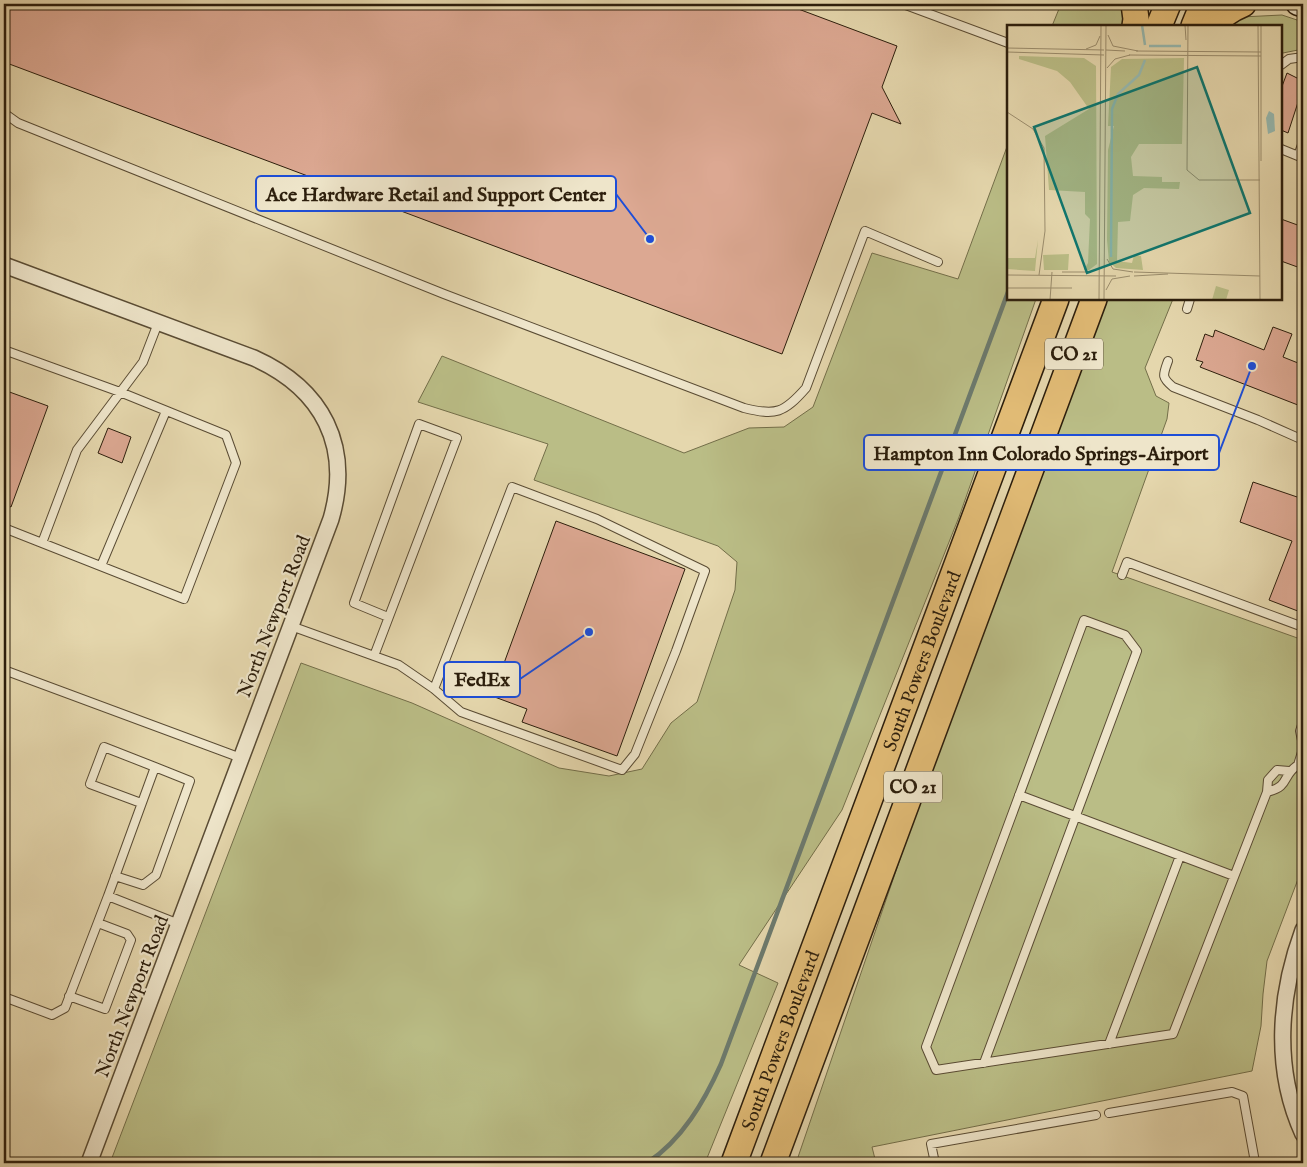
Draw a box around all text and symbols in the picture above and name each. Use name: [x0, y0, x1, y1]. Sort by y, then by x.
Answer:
inset map: [1007, 25, 1282, 300]
callout: Ace Hardware Retail and Support Center: [256, 176, 616, 211]
text: Ace Hardware Retail and Support Center: [265, 183, 607, 208]
road number: CO 21: [1045, 338, 1103, 369]
callout: Hampton Inn Colorado Springs-Airport: [864, 435, 1219, 470]
text: Hampton Inn Colorado Springs-Airport: [873, 442, 1209, 467]
street label: North Newport Road: [233, 531, 317, 701]
street label: South Powers Boulevard: [879, 567, 968, 755]
callout: FedEx: [444, 662, 520, 697]
text: FedEx: [454, 668, 510, 693]
road number: CO 21: [884, 772, 942, 802]
street label: North Newport Road: [91, 911, 175, 1081]
street label: South Powers Boulevard: [737, 947, 826, 1134]

